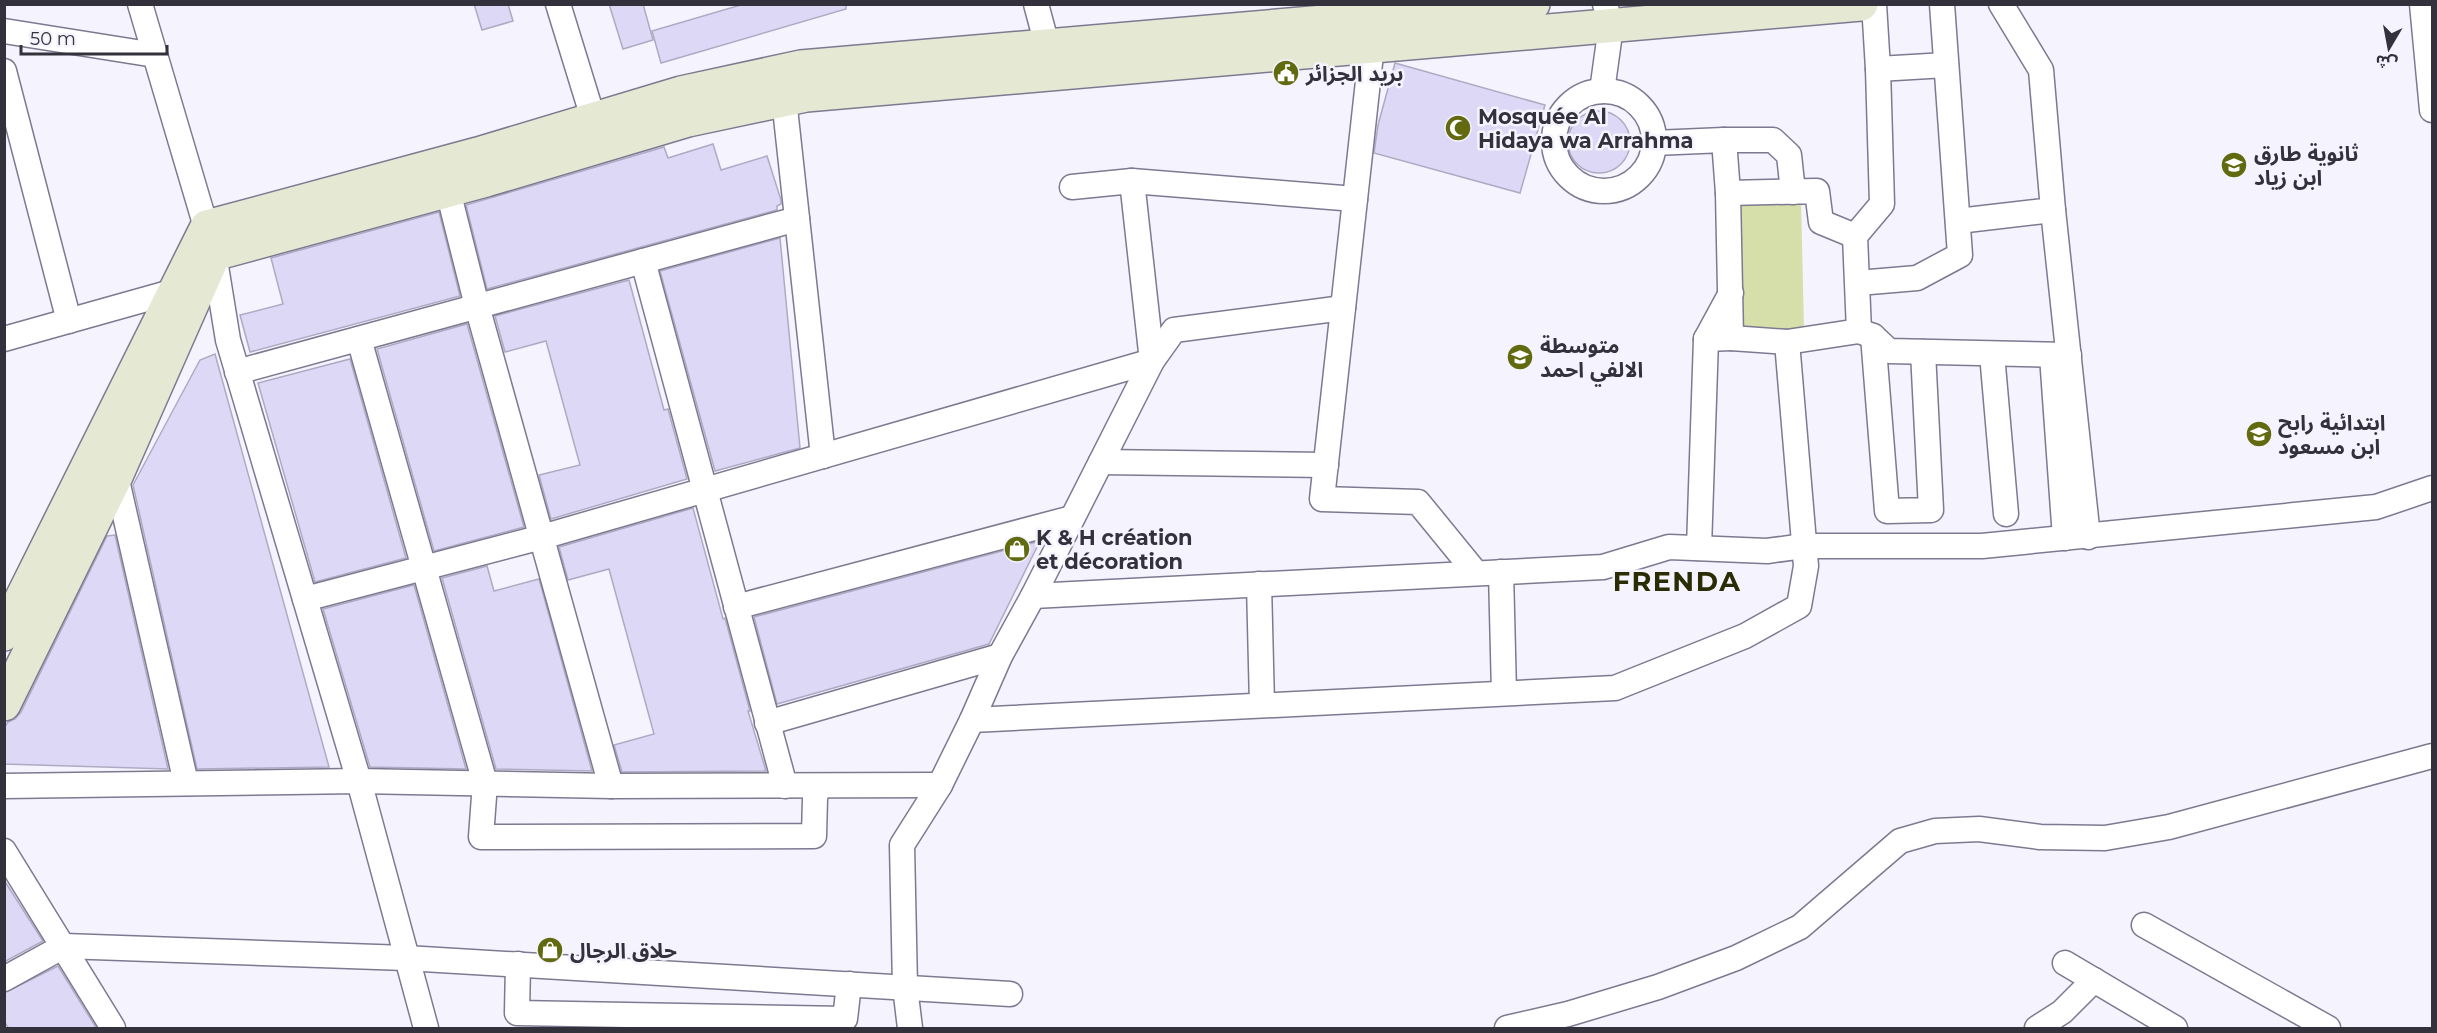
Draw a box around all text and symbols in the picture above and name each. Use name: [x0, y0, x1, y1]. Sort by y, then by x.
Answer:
scale bar: [21, 18, 166, 56]
north arrow: [2359, 18, 2419, 78]
text: 50 m: [30, 28, 76, 50]
text: ش: [2374, 51, 2399, 74]
public building icon: بريد الجزائر: [1271, 58, 1301, 88]
place label: بريد الجزائر: [1305, 61, 1403, 86]
place label: Mosquée Al Hidaya wa Arrahma: [1478, 104, 1693, 153]
mosque icon: Mosquée Al Hidaya wa Arrahma: [1443, 113, 1473, 143]
place label: ثانوية طارق ابن زياد: [2254, 141, 2359, 190]
school or university icon: ثانوية طارق ابن زياد: [2219, 150, 2249, 180]
place label: متوسطة الالفي احمد: [1540, 333, 1643, 386]
school or university icon: متوسطة الالفي احمد: [1505, 342, 1535, 372]
place label: ابتدائية رابح ابن مسعود: [2278, 410, 2386, 459]
school or university icon: ابتدائية رابح ابن مسعود: [2244, 419, 2274, 449]
place label: K & H création et décoration: [1036, 525, 1193, 574]
shop icon: K & H création et décoration: [1002, 534, 1032, 564]
district label: FRENDA: [1613, 565, 1741, 598]
shop icon: حلاق الرجال: [535, 935, 565, 965]
place label: حلاق الرجال: [570, 938, 677, 963]

